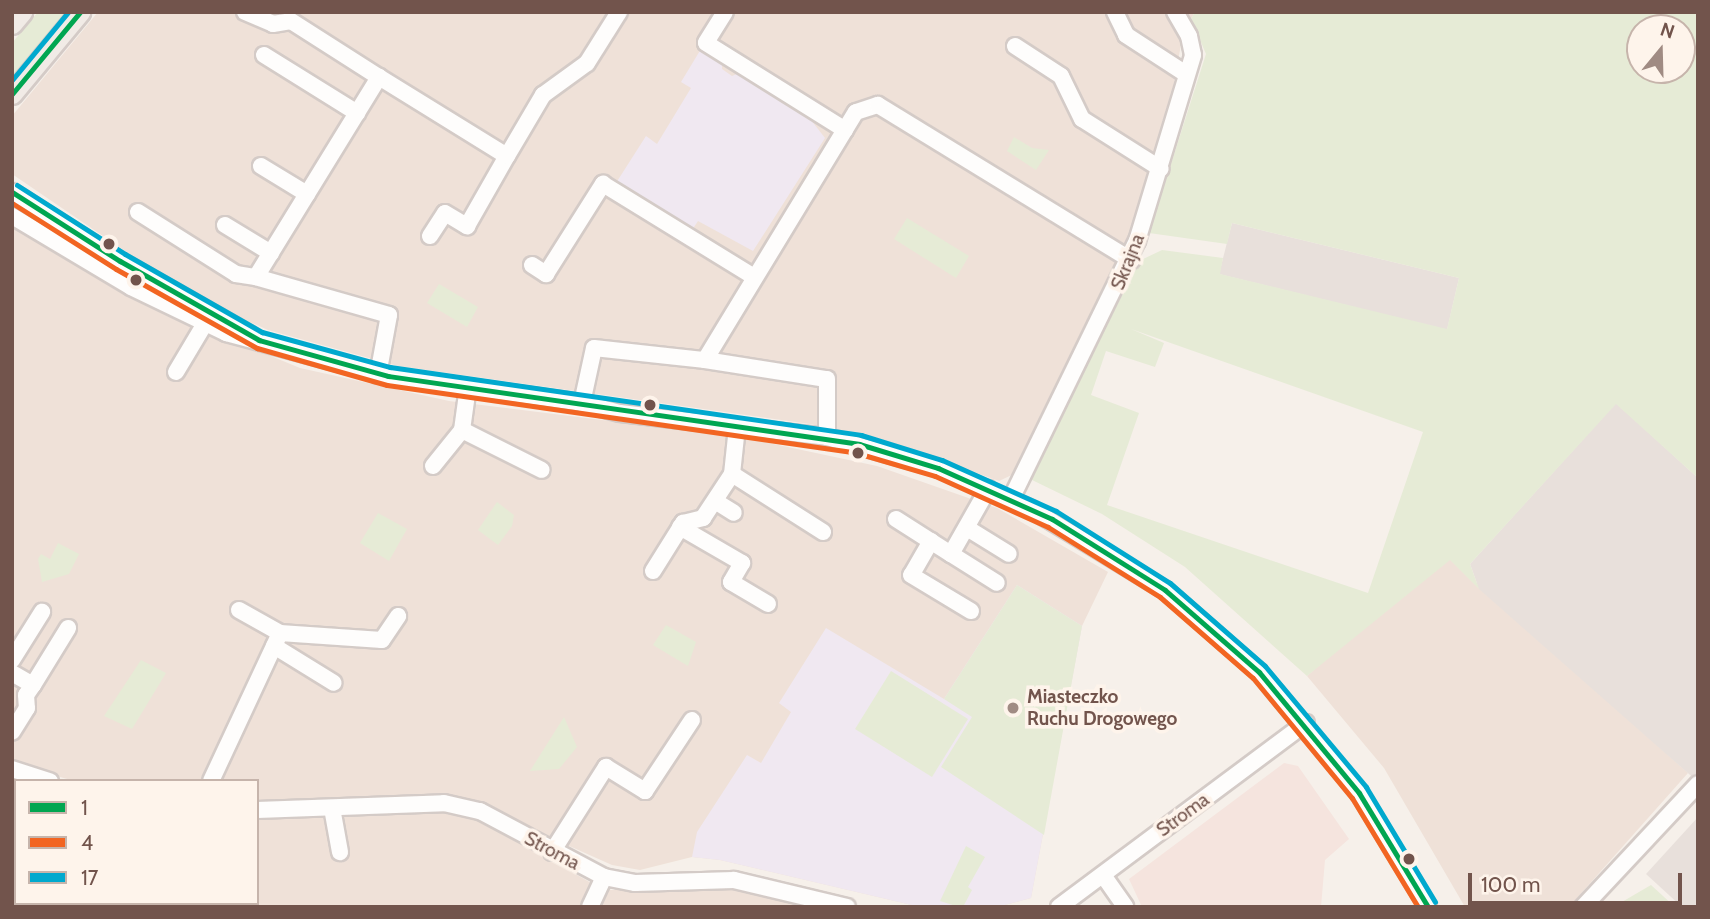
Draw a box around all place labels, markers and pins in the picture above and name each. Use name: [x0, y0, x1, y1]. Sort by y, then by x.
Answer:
unlabelled marker: [102, 237, 116, 251]
unlabelled marker: [129, 273, 143, 287]
unlabelled marker: [643, 398, 657, 412]
unlabelled marker: [851, 446, 865, 460]
place label: Miasteczko Ruchu Drogowego: [1027, 686, 1177, 730]
marker: Miasteczko Ruchu Drogowego: [1005, 700, 1021, 716]
unlabelled marker: [1402, 852, 1416, 866]

